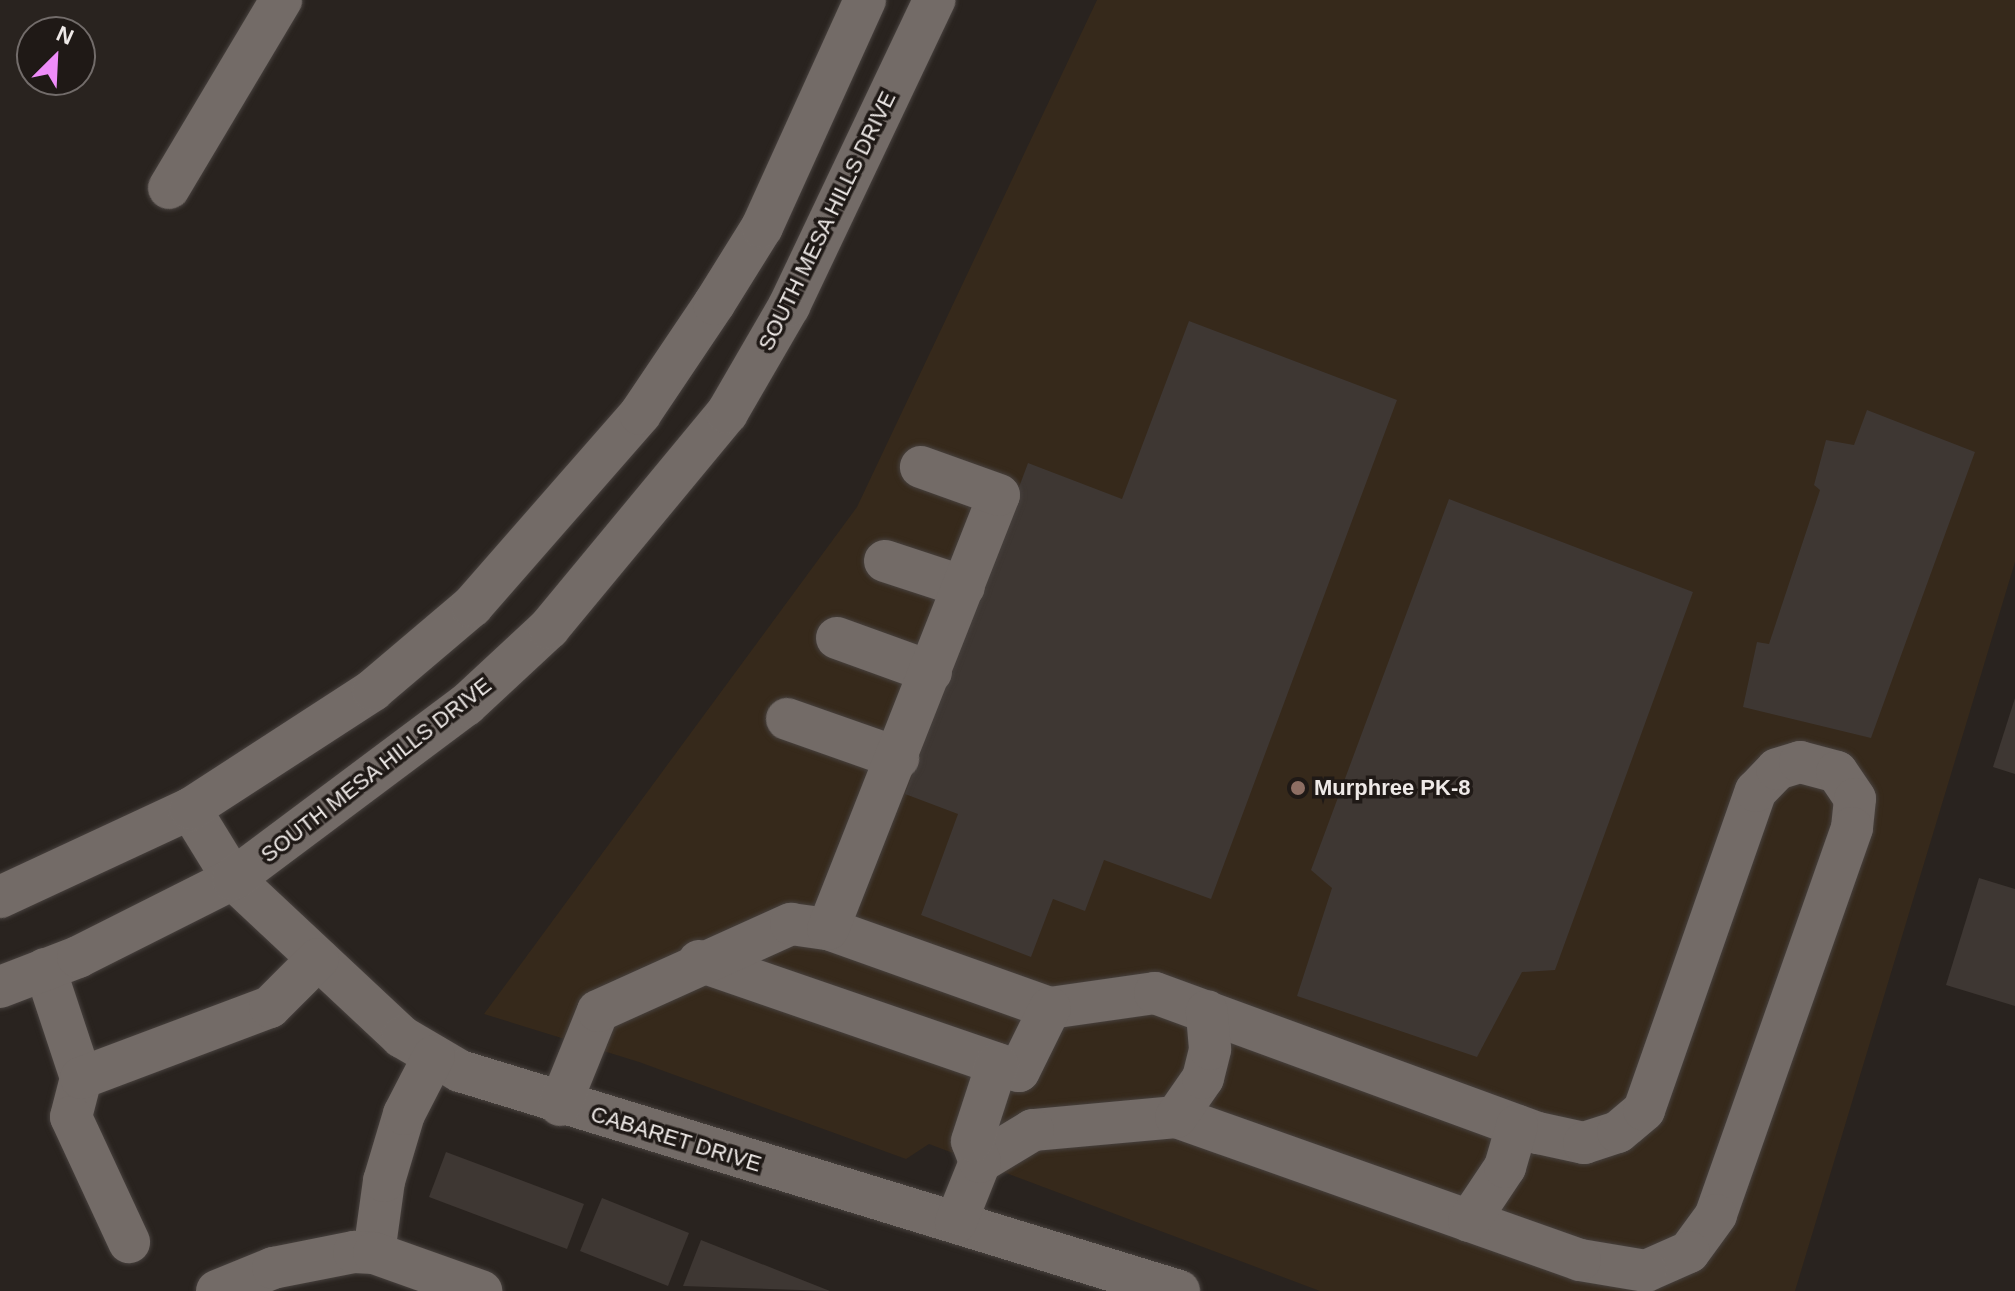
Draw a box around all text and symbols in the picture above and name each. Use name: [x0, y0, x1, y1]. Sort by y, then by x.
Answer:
north arrow: [16, 16, 96, 96]
text: N: [53, 21, 77, 50]
street label: SOUTH MESA HILLS DRIVE: [752, 87, 902, 355]
street label: SOUTH MESA HILLS DRIVE: [255, 672, 497, 868]
place label: Murphree PK-8: [1314, 775, 1470, 801]
marker: Murphree PK-8: [1289, 779, 1307, 797]
street label: CABARET DRIVE: [587, 1100, 765, 1178]

